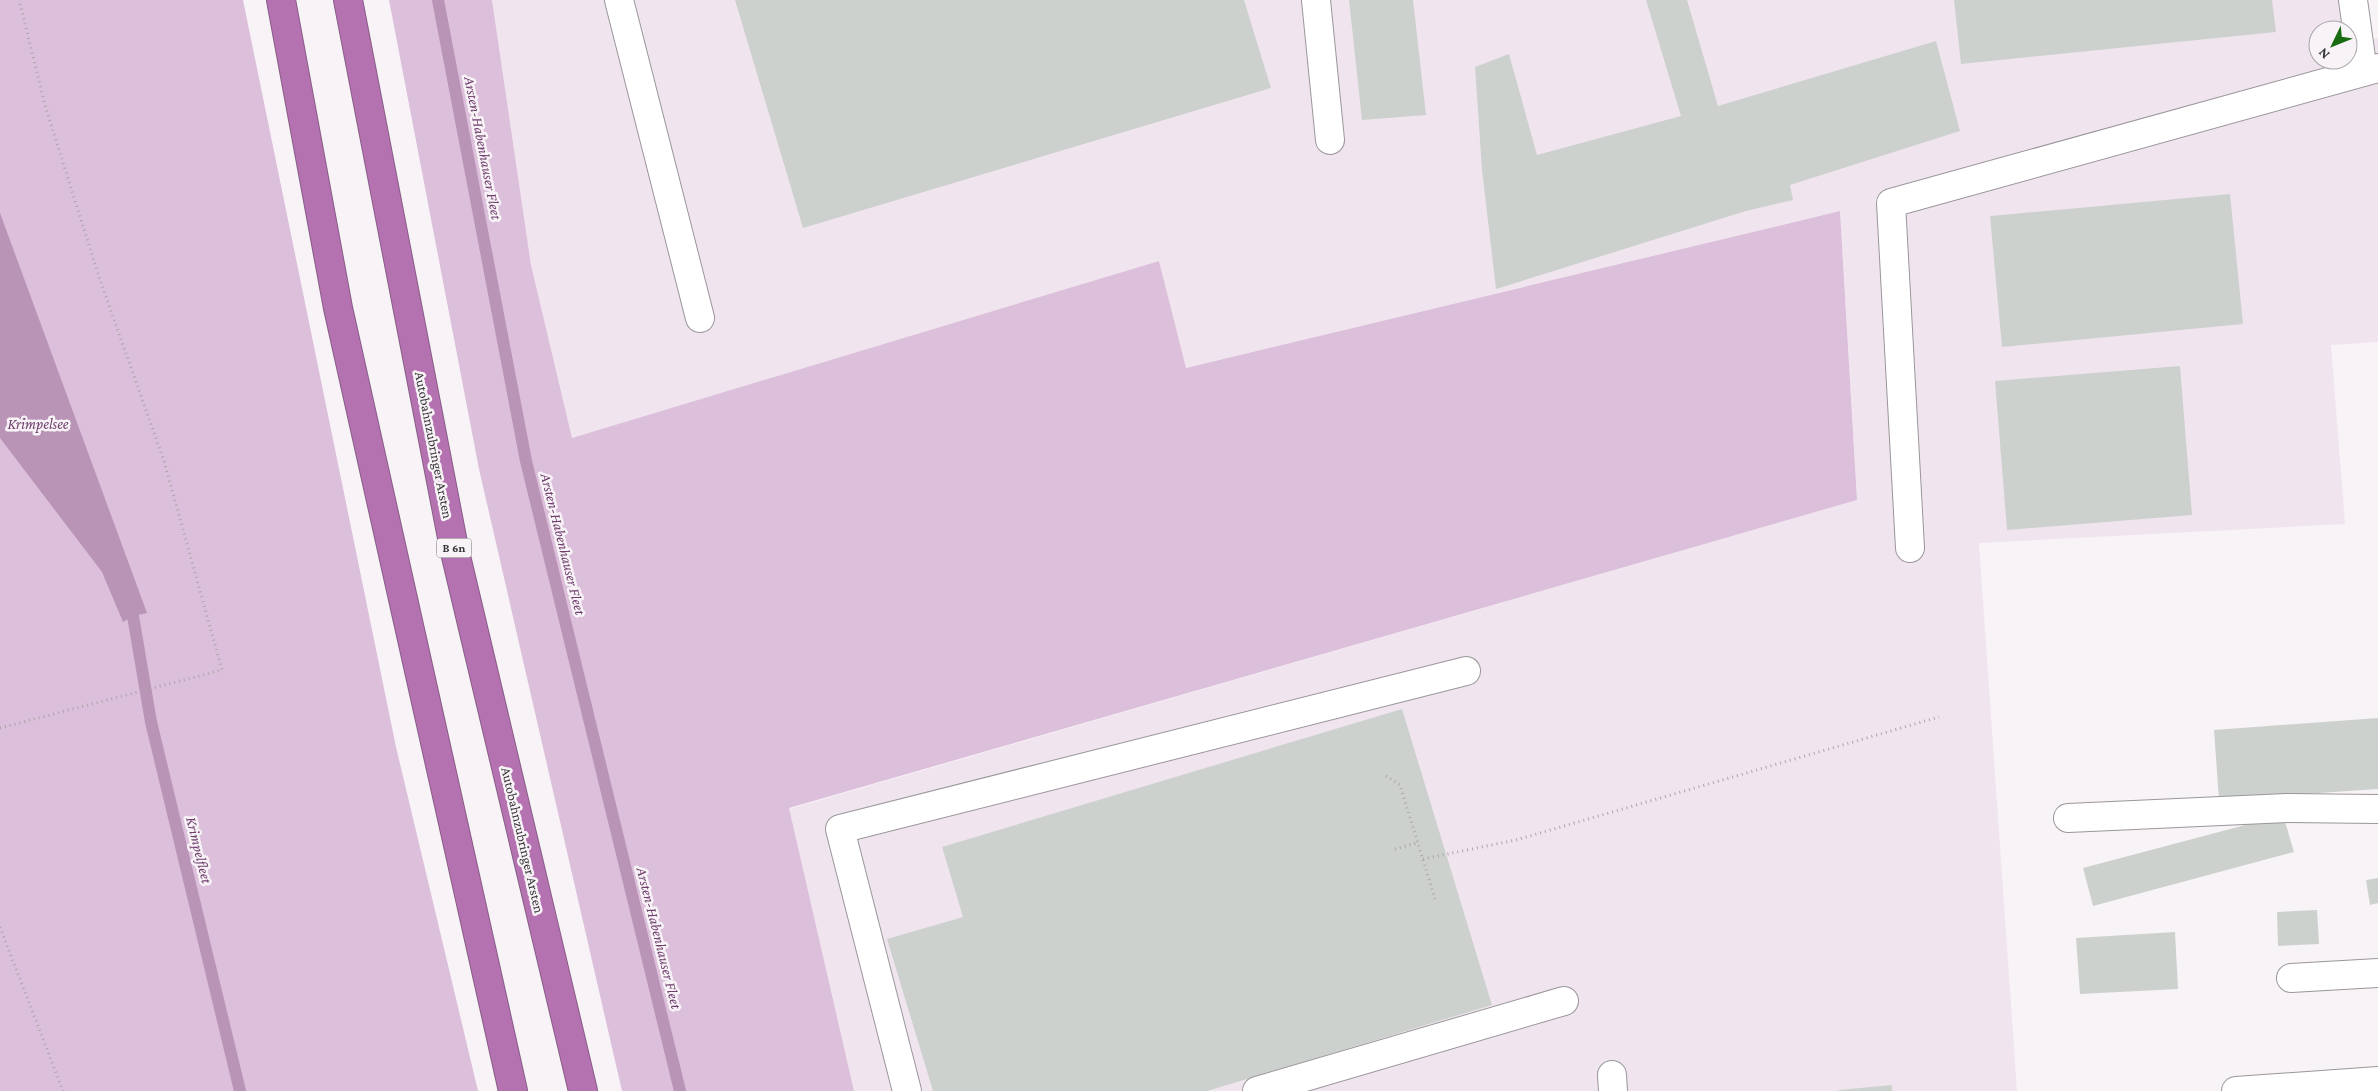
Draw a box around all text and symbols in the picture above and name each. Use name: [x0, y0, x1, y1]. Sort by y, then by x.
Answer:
north arrow: [2308, 20, 2358, 70]
text: N: [2314, 45, 2333, 63]
water label: Arsten-Habenhauser Fleet: [461, 74, 505, 221]
street label: Autobahnzubringer Arsten: [412, 370, 456, 520]
water label: Krimpelsee: [7, 416, 69, 433]
water label: Arsten-Habenhauser Fleet: [537, 471, 588, 617]
road number: B 6n: [436, 538, 472, 558]
street label: Autobahnzubringer Arsten: [498, 766, 548, 915]
water label: Krimpelfleet: [182, 815, 215, 886]
water label: Arsten-Habenhauser Fleet: [633, 865, 684, 1011]

